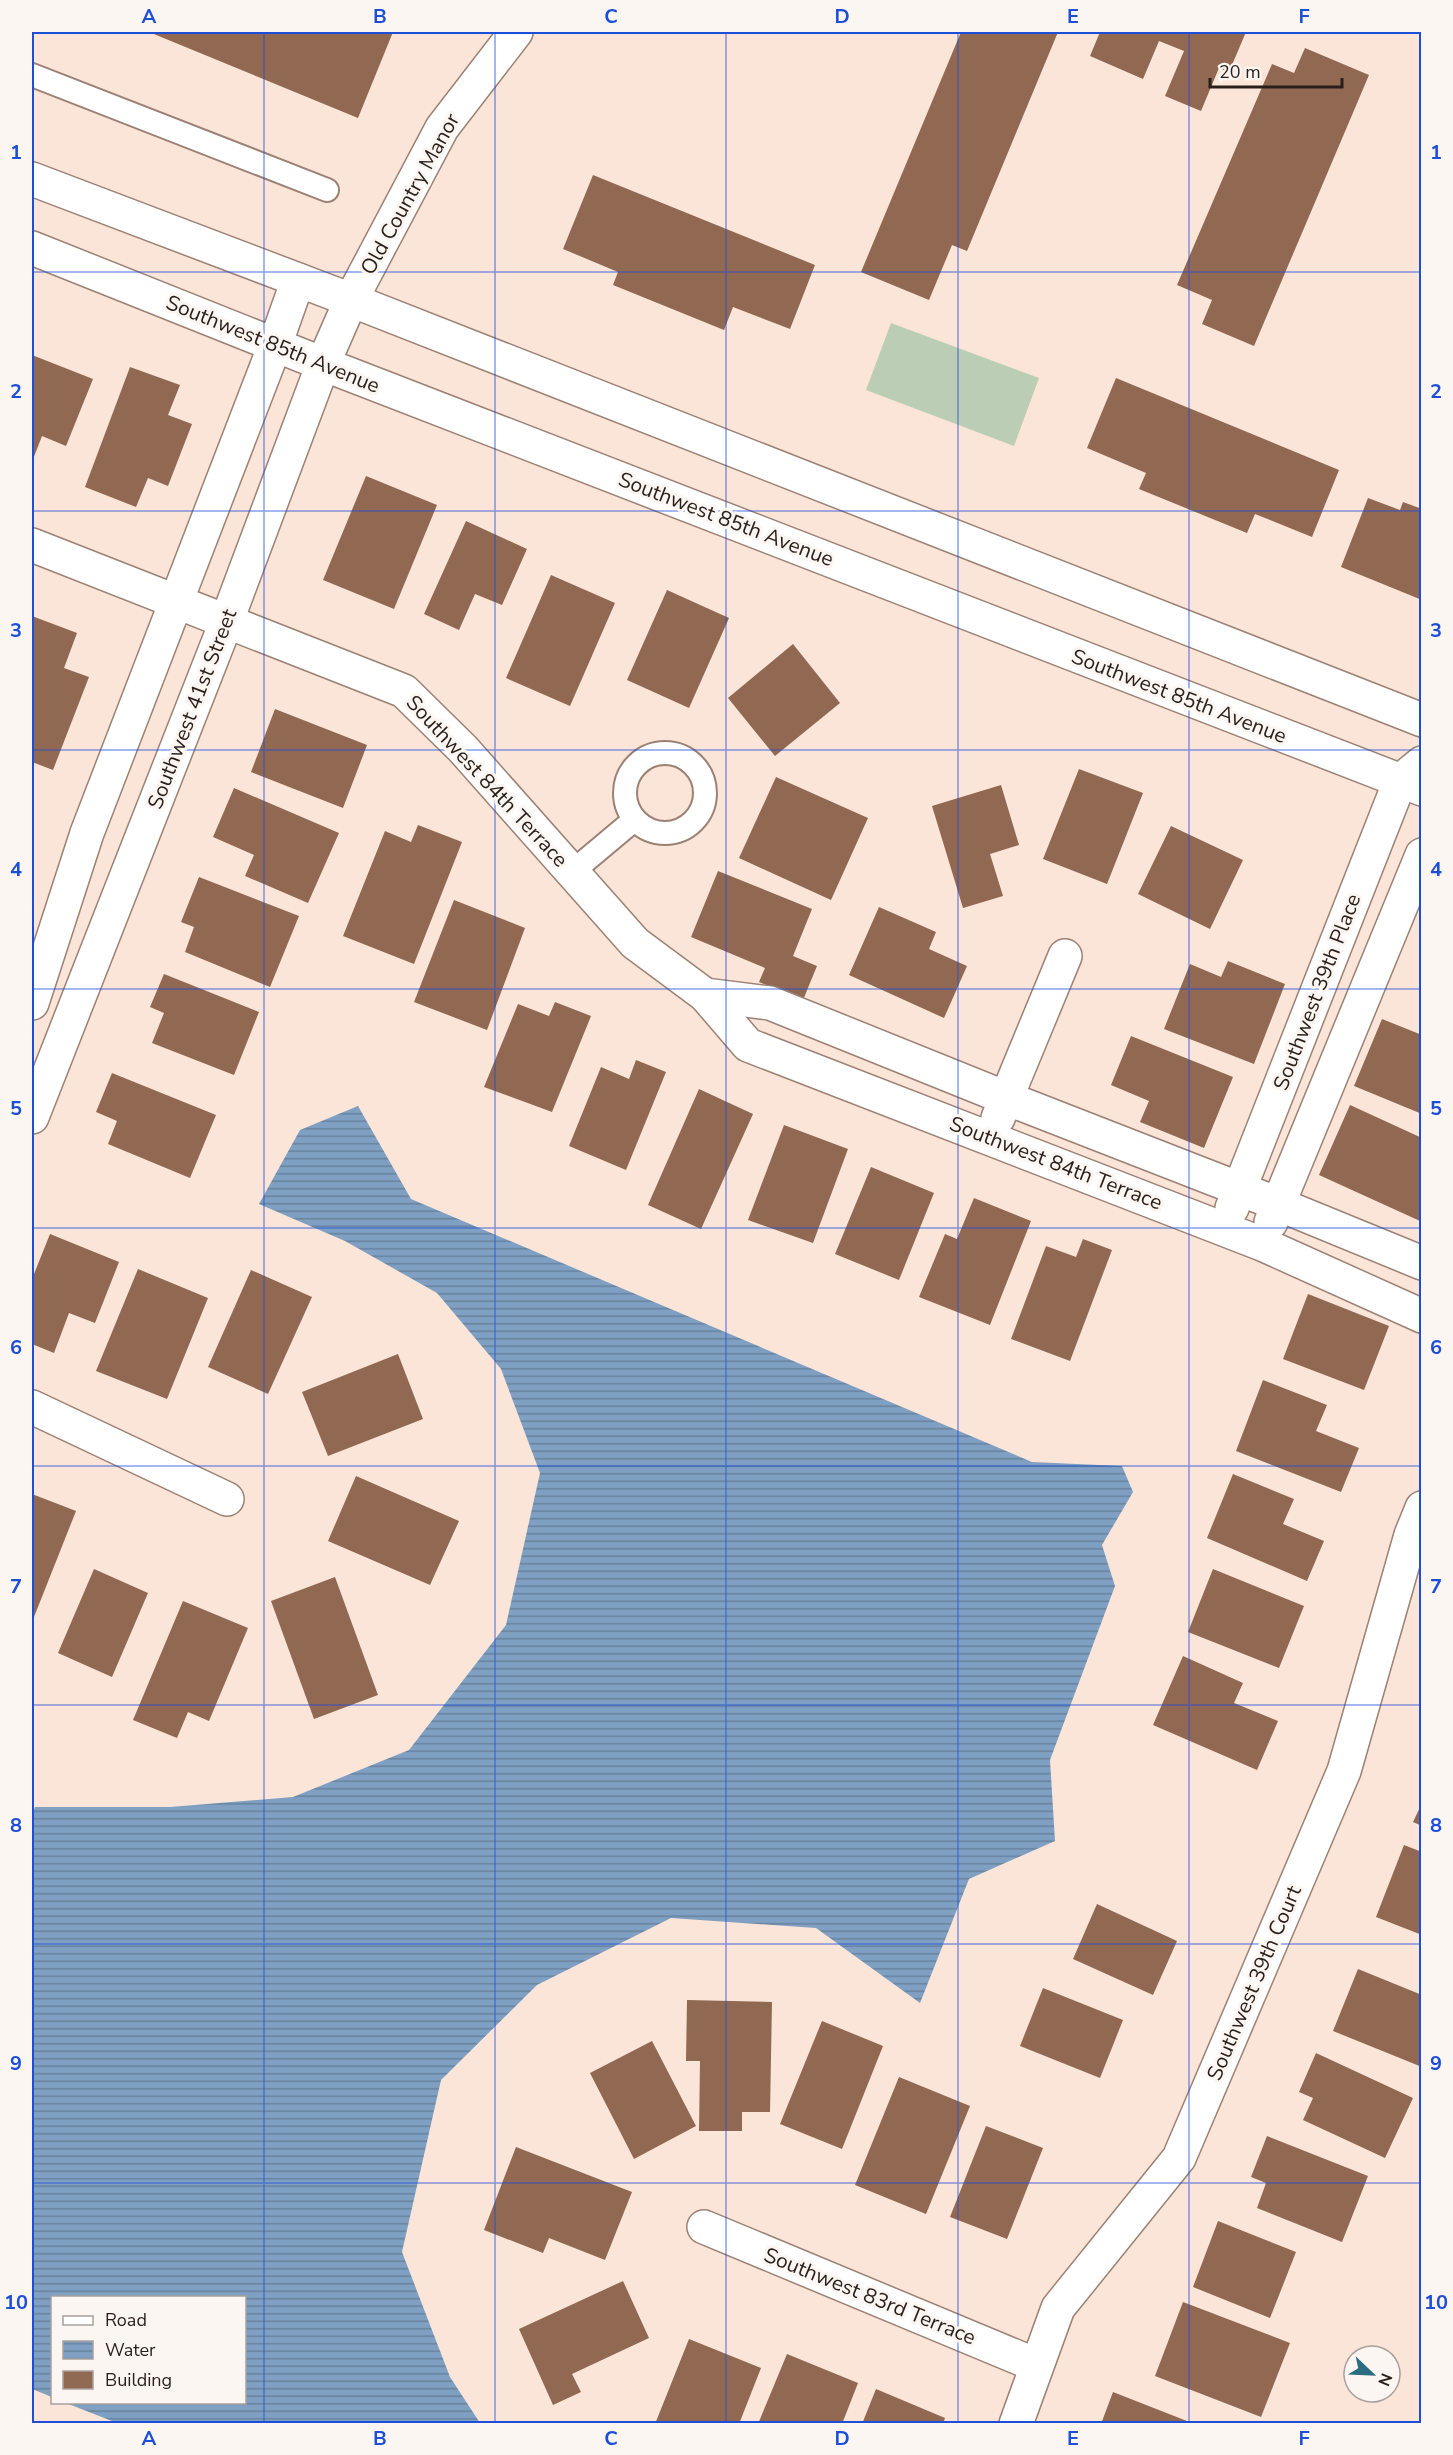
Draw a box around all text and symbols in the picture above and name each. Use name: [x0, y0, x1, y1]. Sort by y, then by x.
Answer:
text: A: [142, 3, 157, 30]
text: B: [373, 3, 387, 30]
text: C: [604, 3, 618, 30]
text: D: [834, 3, 850, 30]
text: E: [1067, 3, 1079, 30]
text: F: [1298, 3, 1310, 30]
scale bar: [1210, 51, 1342, 89]
text: 20 m: [1219, 60, 1261, 84]
street label: Old Country Manor: [354, 108, 466, 280]
text: 1: [10, 139, 22, 166]
text: 1: [1430, 139, 1442, 166]
street label: Southwest 85th Avenue: [162, 288, 384, 400]
text: 2: [10, 378, 22, 405]
text: 2: [1430, 378, 1442, 405]
street label: Southwest 85th Avenue: [614, 465, 838, 573]
street label: Southwest 41st Street: [141, 604, 243, 813]
text: 3: [10, 617, 22, 644]
text: 3: [1430, 617, 1442, 644]
street label: Southwest 85th Avenue: [1067, 642, 1291, 750]
street label: Southwest 84th Terrace: [400, 689, 574, 873]
text: 4: [10, 856, 22, 883]
text: 4: [1430, 856, 1442, 883]
street label: Southwest 39th Place: [1267, 890, 1367, 1094]
text: 5: [10, 1095, 22, 1122]
text: 5: [1430, 1095, 1442, 1122]
street label: Southwest 84th Terrace: [946, 1109, 1166, 1217]
text: 6: [10, 1334, 22, 1361]
text: 6: [1430, 1334, 1442, 1361]
text: 7: [10, 1573, 22, 1600]
text: 7: [1430, 1573, 1442, 1600]
text: 8: [10, 1812, 22, 1839]
text: 8: [1430, 1812, 1442, 1839]
street label: Southwest 39th Court: [1200, 1881, 1308, 2085]
text: 9: [10, 2050, 22, 2077]
text: 9: [1430, 2050, 1442, 2077]
street label: Southwest 83rd Terrace: [760, 2241, 980, 2351]
text: 10: [4, 2289, 28, 2316]
text: 10: [1424, 2289, 1448, 2316]
legend: [51, 2296, 246, 2404]
text: Road: [105, 2308, 147, 2332]
text: Water: [105, 2338, 156, 2362]
north arrow: [1342, 2344, 1402, 2404]
text: Building: [105, 2368, 172, 2392]
text: N: [1372, 2370, 1397, 2389]
text: A: [142, 2425, 157, 2452]
text: B: [373, 2425, 387, 2452]
text: C: [604, 2425, 618, 2452]
text: D: [834, 2425, 850, 2452]
text: E: [1067, 2425, 1079, 2452]
text: F: [1298, 2425, 1310, 2452]

